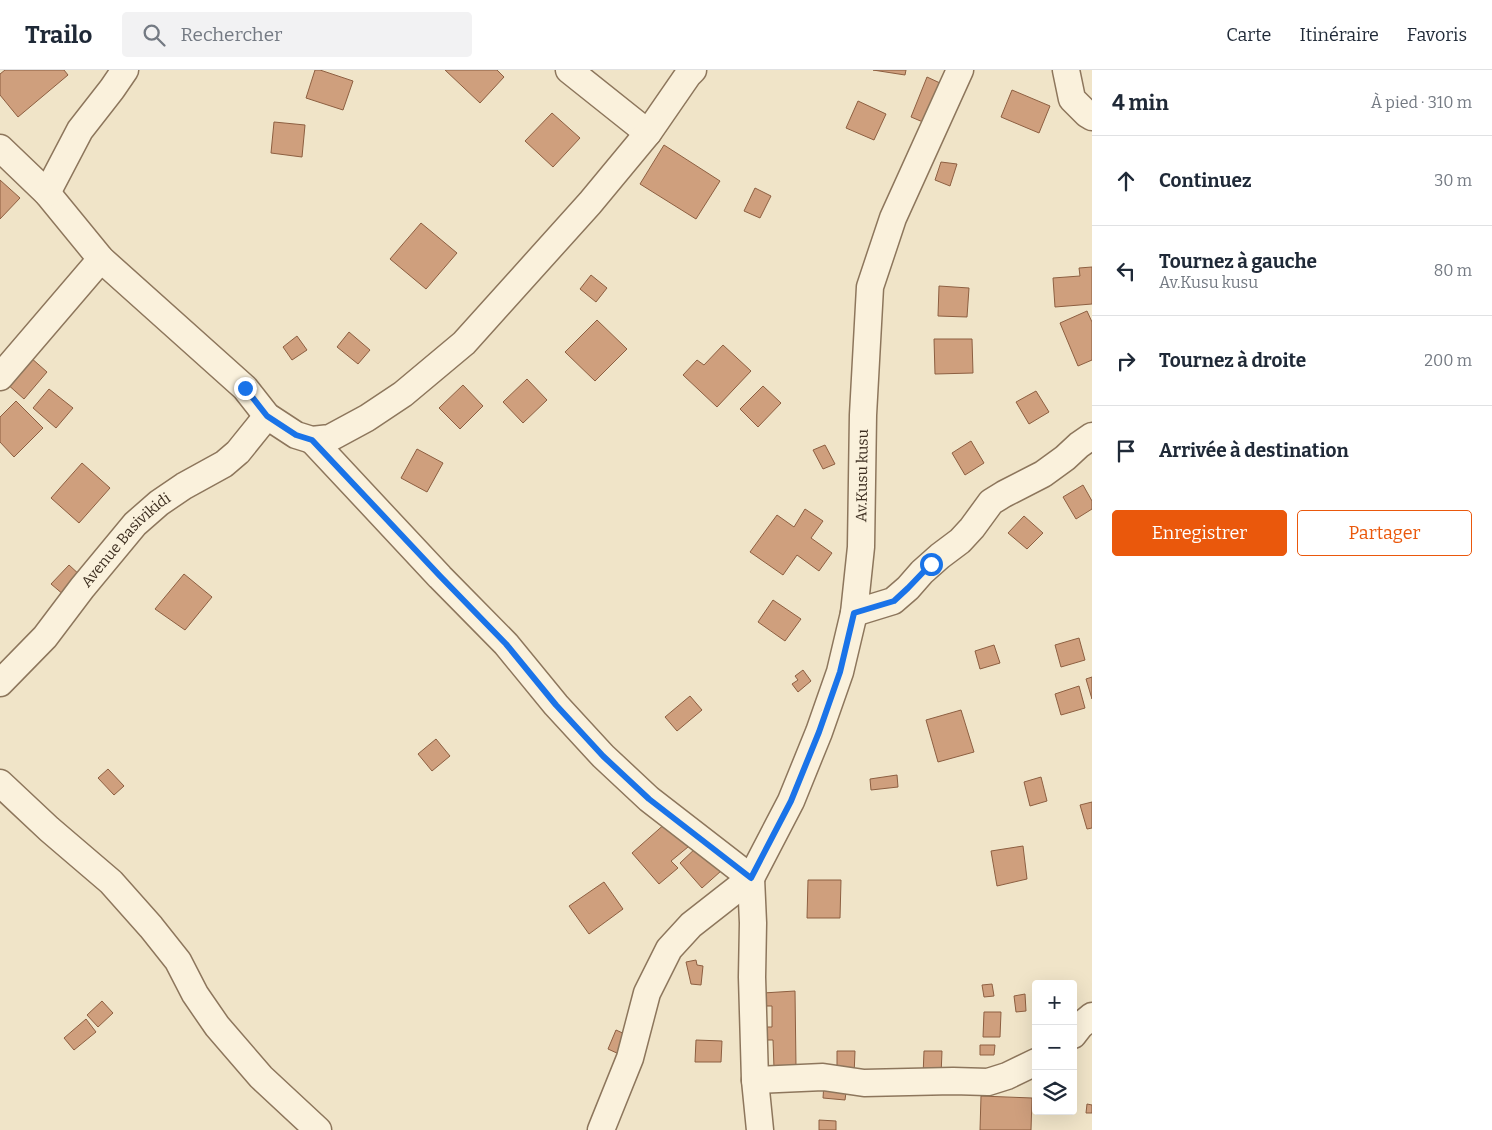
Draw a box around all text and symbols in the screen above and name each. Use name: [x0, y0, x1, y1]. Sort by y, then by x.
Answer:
search box: [122, 12, 472, 57]
text: Trailo: [25, 21, 92, 49]
icon: search: [140, 21, 168, 49]
text: Rechercher: [180, 23, 282, 46]
text: Carte: [1226, 24, 1271, 46]
text: Itinéraire: [1299, 24, 1379, 46]
text: Favoris: [1407, 24, 1467, 46]
text: 4 min: [1112, 90, 1169, 116]
text: À pied · 310 m: [1371, 93, 1472, 112]
icon: ahead: [1112, 167, 1140, 195]
text: Continuez: [1159, 169, 1252, 192]
text: 30 m: [1434, 171, 1472, 190]
text: Tournez à gauche: [1159, 250, 1317, 273]
icon: left: [1112, 257, 1140, 285]
text: 80 m: [1434, 261, 1472, 280]
text: Av.Kusu kusu: [1159, 273, 1258, 292]
icon: right: [1112, 347, 1140, 375]
text: Tournez à droite: [1159, 349, 1306, 372]
text: 200 m: [1424, 351, 1472, 370]
route end: [234, 377, 257, 400]
street label: Av.Kusu kusu: [852, 429, 872, 522]
icon: arrive: [1112, 437, 1140, 465]
text: Arrivée à destination: [1159, 439, 1349, 462]
street label: Avenue Basivikidi: [77, 489, 174, 591]
button: Enregistrer: [1112, 510, 1287, 556]
button: Partager: [1297, 510, 1472, 556]
route start: [920, 553, 943, 576]
map controls: [1032, 980, 1077, 1115]
button: +: [1032, 980, 1077, 1025]
button: −: [1032, 1025, 1077, 1070]
button: layers: [1032, 1070, 1077, 1115]

